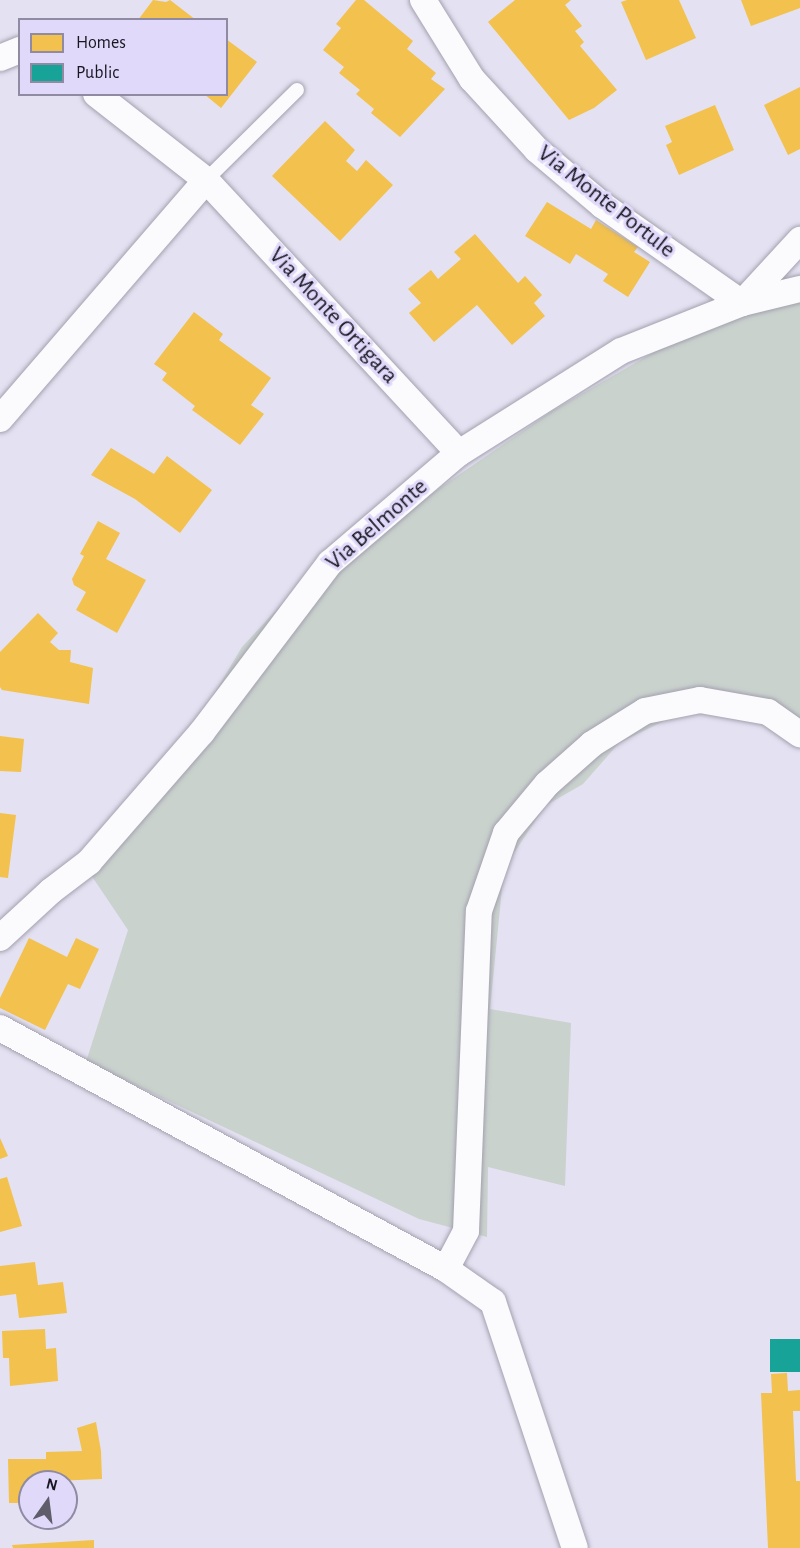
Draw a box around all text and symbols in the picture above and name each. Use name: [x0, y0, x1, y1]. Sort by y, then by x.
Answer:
legend: [18, 18, 228, 96]
text: Homes: [76, 34, 126, 52]
text: Public: [76, 64, 119, 82]
street label: Via Monte Portule: [531, 139, 681, 265]
street label: Via Monte Ortigara: [262, 242, 404, 390]
street label: Via Belmonte: [320, 473, 434, 577]
north arrow: [18, 1470, 78, 1530]
text: N: [45, 1475, 59, 1494]

